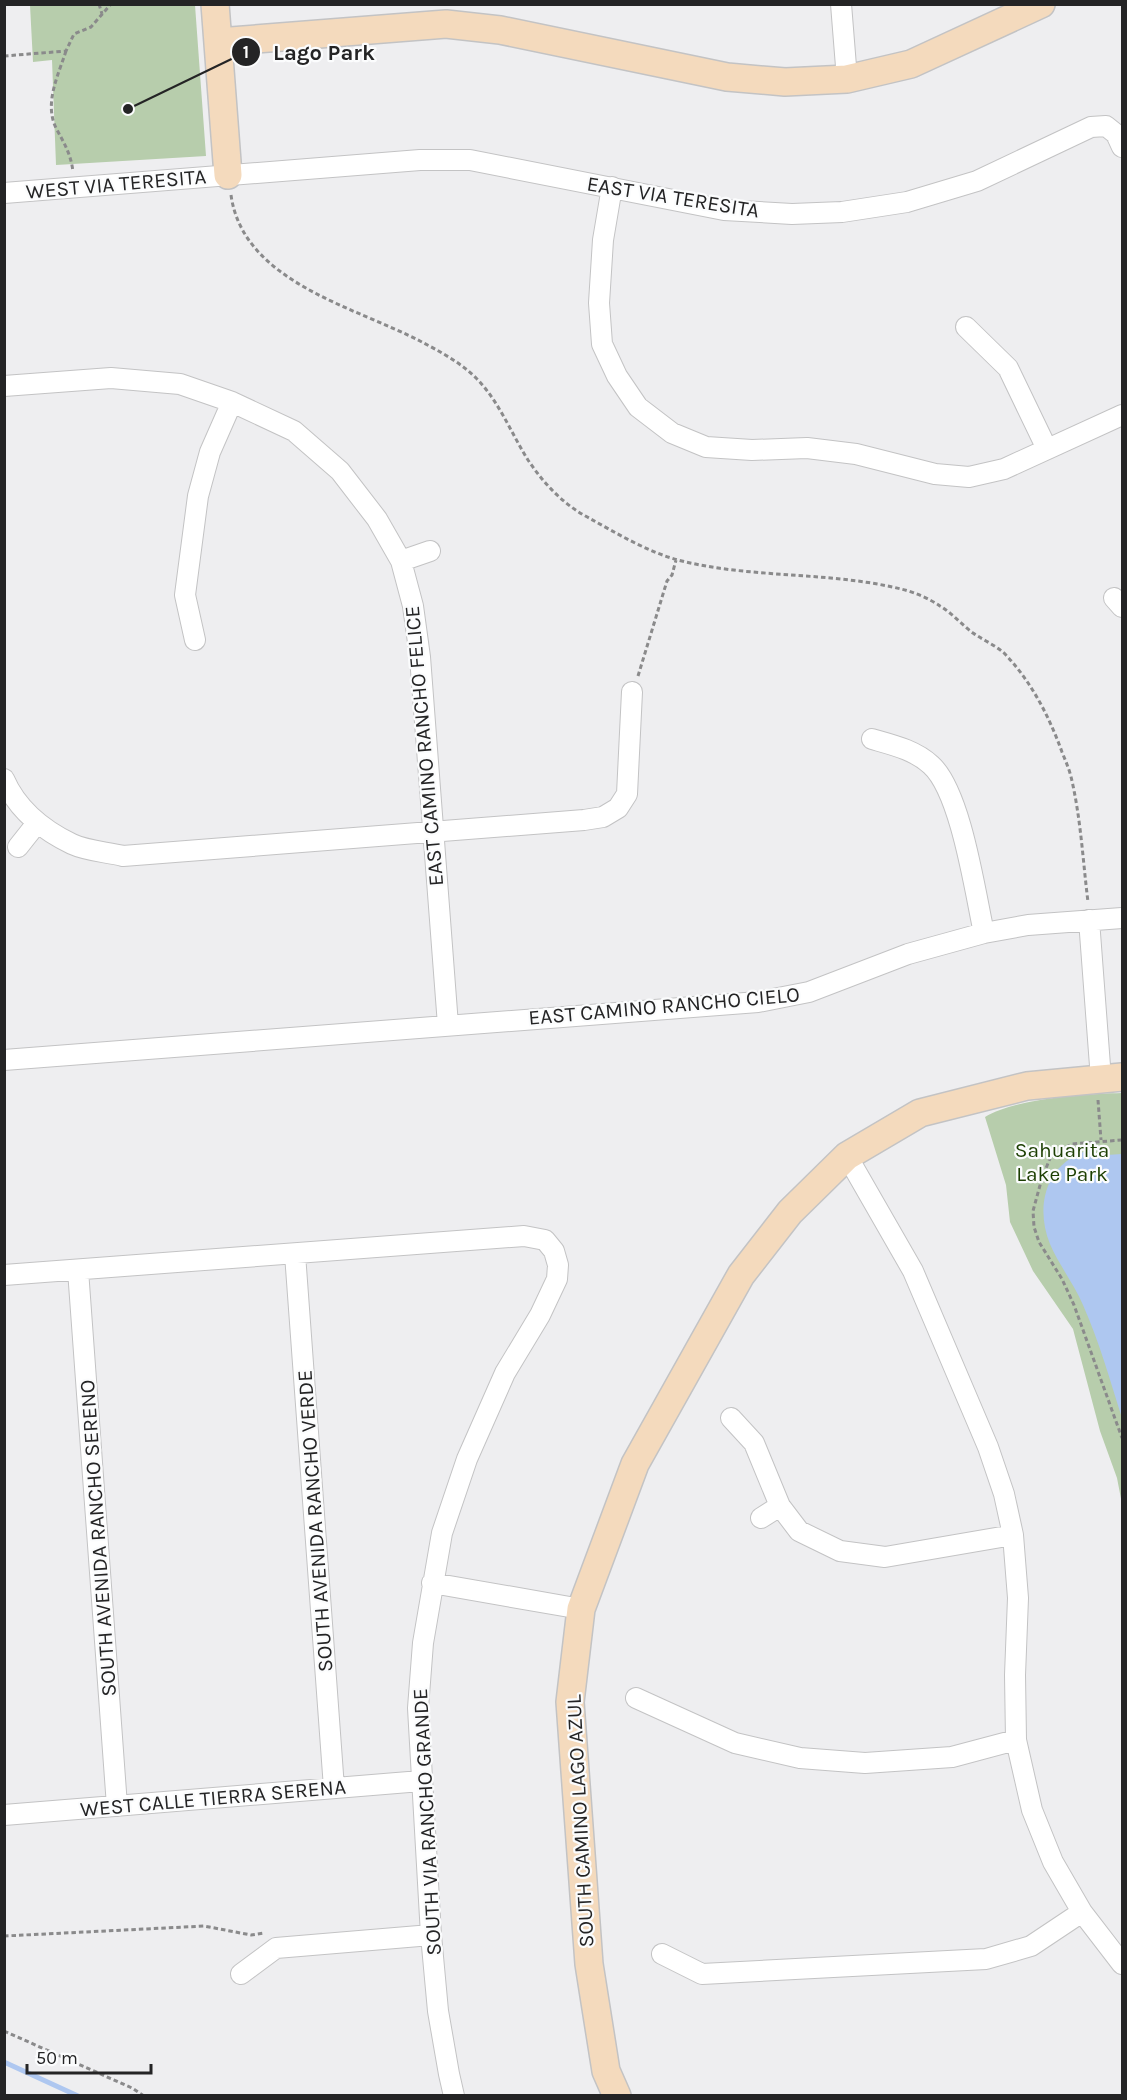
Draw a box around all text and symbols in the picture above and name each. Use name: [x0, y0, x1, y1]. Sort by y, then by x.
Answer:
callout: Lago Park: [231, 32, 387, 72]
text: Lago Park: [273, 40, 375, 66]
text: 1: [243, 41, 249, 63]
street label: WEST VIA TERESITA: [25, 164, 207, 204]
street label: EAST VIA TERESITA: [585, 172, 761, 222]
street label: EAST CAMINO RANCHO FELICE: [400, 605, 448, 887]
street label: EAST CAMINO RANCHO CIELO: [527, 982, 801, 1030]
park label: Sahuarita Lake Park: [1015, 1138, 1109, 1186]
street label: SOUTH AVENIDA RANCHO VERDE: [292, 1369, 338, 1673]
street label: SOUTH AVENIDA RANCHO SERENO: [75, 1379, 121, 1697]
street label: SOUTH VIA RANCHO GRANDE: [408, 1688, 446, 1956]
street label: SOUTH CAMINO LAGO AZUL: [561, 1694, 599, 1948]
street label: WEST CALLE TIERRA SERENA: [79, 1774, 347, 1822]
scale bar: [27, 2037, 152, 2075]
text: 50 m: [36, 2047, 78, 2069]

